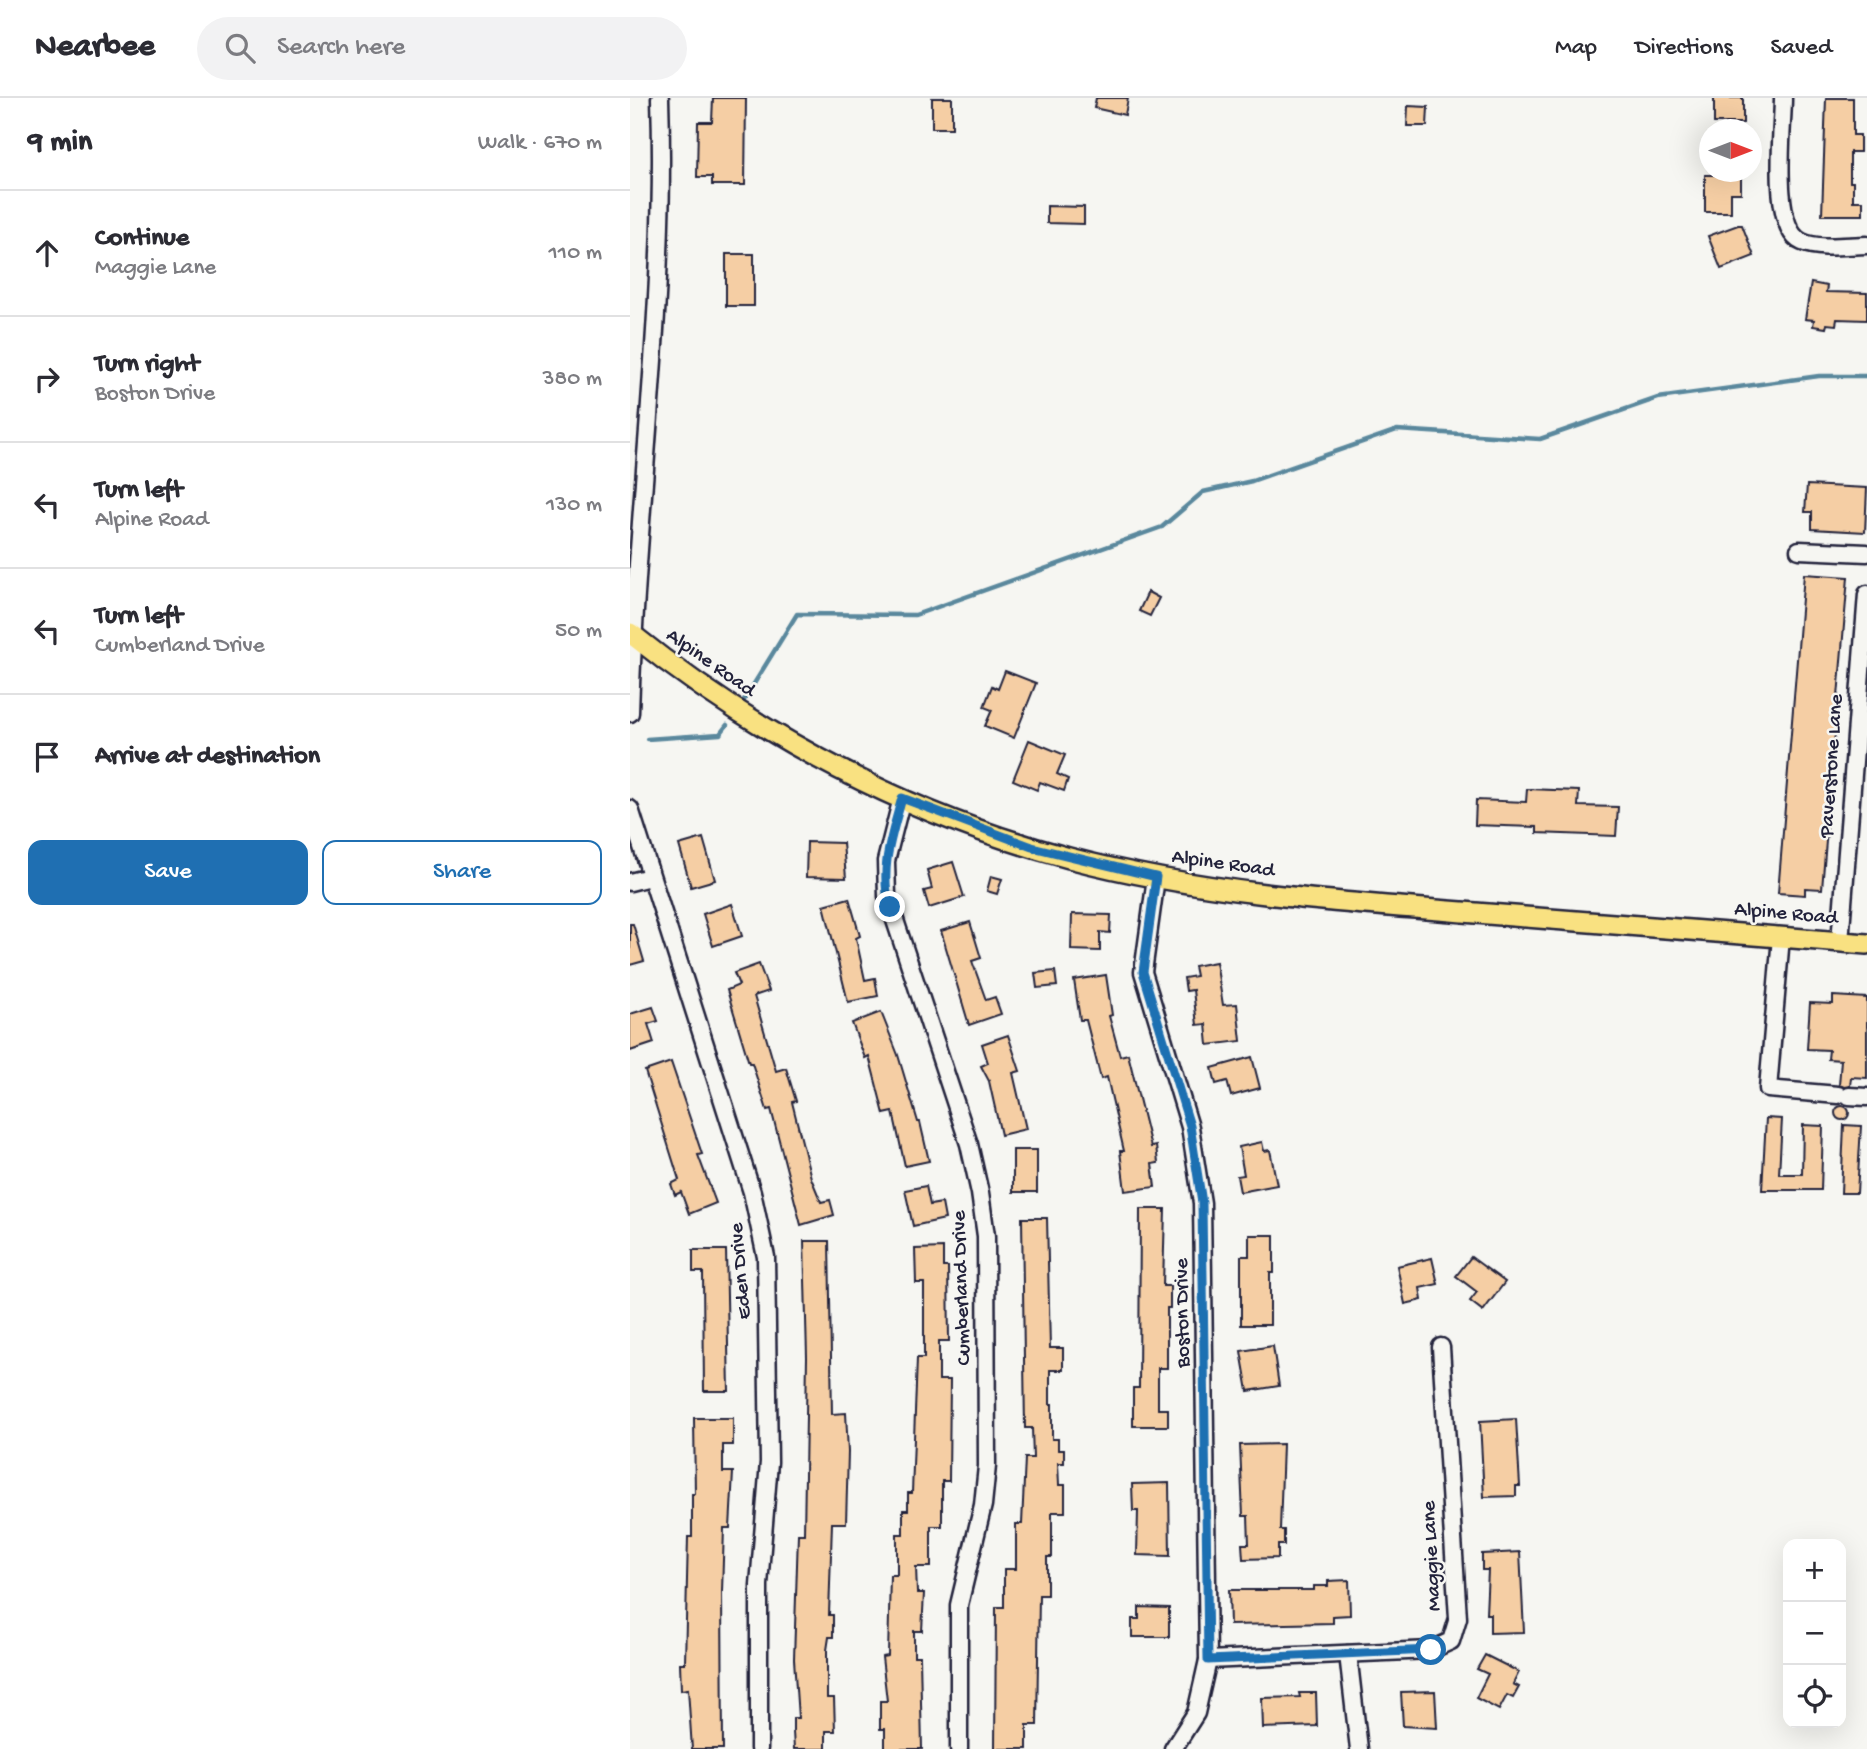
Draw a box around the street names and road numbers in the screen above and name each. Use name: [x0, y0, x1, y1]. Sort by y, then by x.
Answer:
street label: Alpine Road: [660, 624, 761, 705]
street label: Paverstone Lane: [1815, 692, 1851, 840]
street label: Alpine Road: [1170, 845, 1278, 885]
street label: Alpine Road: [1733, 898, 1840, 932]
street label: Cumberland Drive: [948, 1209, 978, 1366]
street label: Eden Drive: [725, 1220, 759, 1320]
street label: Boston Drive: [1171, 1257, 1197, 1369]
street label: Maggie Lane: [1418, 1499, 1448, 1612]

